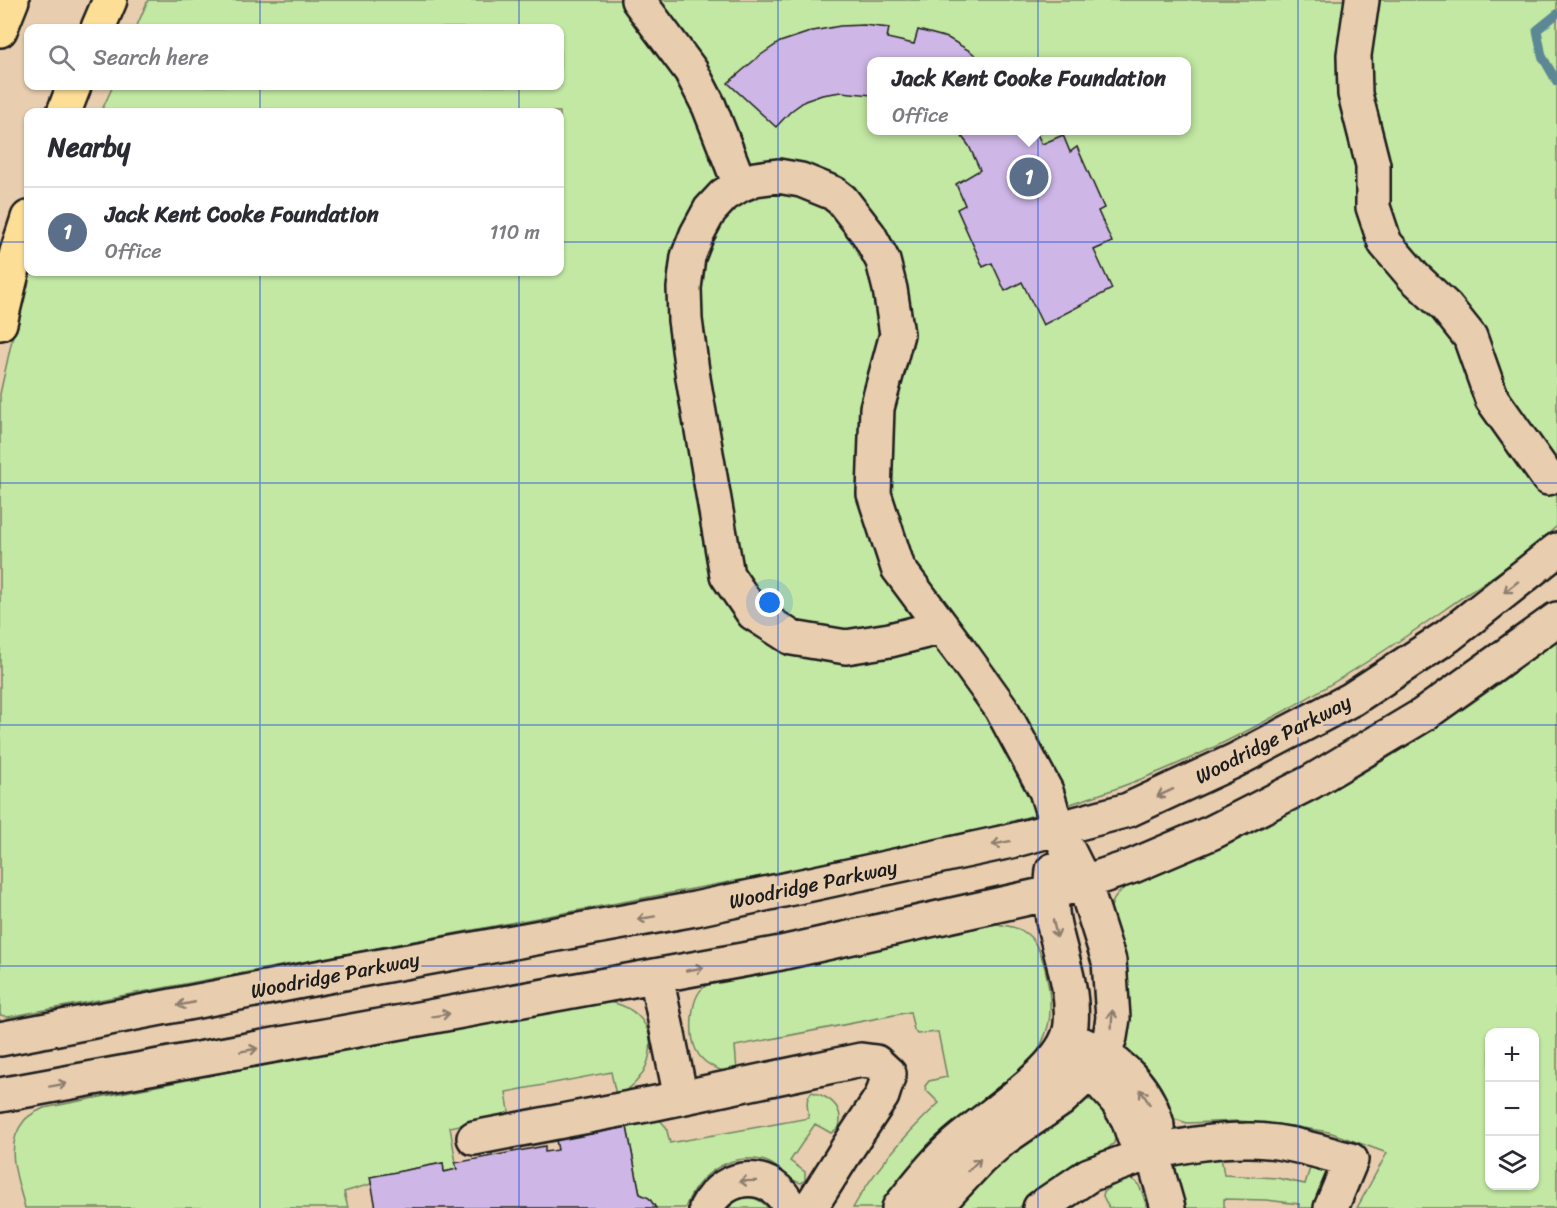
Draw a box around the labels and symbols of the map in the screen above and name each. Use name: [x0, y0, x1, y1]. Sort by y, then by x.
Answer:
pin: 1: [1010, 154, 1048, 200]
one-way arrow: [1504, 580, 1520, 593]
your location: [755, 588, 784, 617]
street label: Woodridge Parkway: [1189, 685, 1358, 794]
one-way arrow: [1156, 788, 1174, 800]
one-way arrow: [992, 838, 1012, 849]
street label: Woodridge Parkway: [726, 849, 901, 919]
one-way arrow: [637, 913, 657, 924]
one-way arrow: [1050, 919, 1061, 939]
street label: Woodridge Parkway: [248, 942, 423, 1009]
one-way arrow: [685, 963, 704, 974]
one-way arrow: [177, 999, 197, 1010]
one-way arrow: [431, 1009, 451, 1020]
one-way arrow: [1106, 1009, 1117, 1029]
one-way arrow: [239, 1044, 259, 1055]
one-way arrow: [47, 1079, 67, 1090]
one-way arrow: [1138, 1089, 1150, 1106]
one-way arrow: [966, 1158, 981, 1172]
one-way arrow: [739, 1175, 759, 1187]

